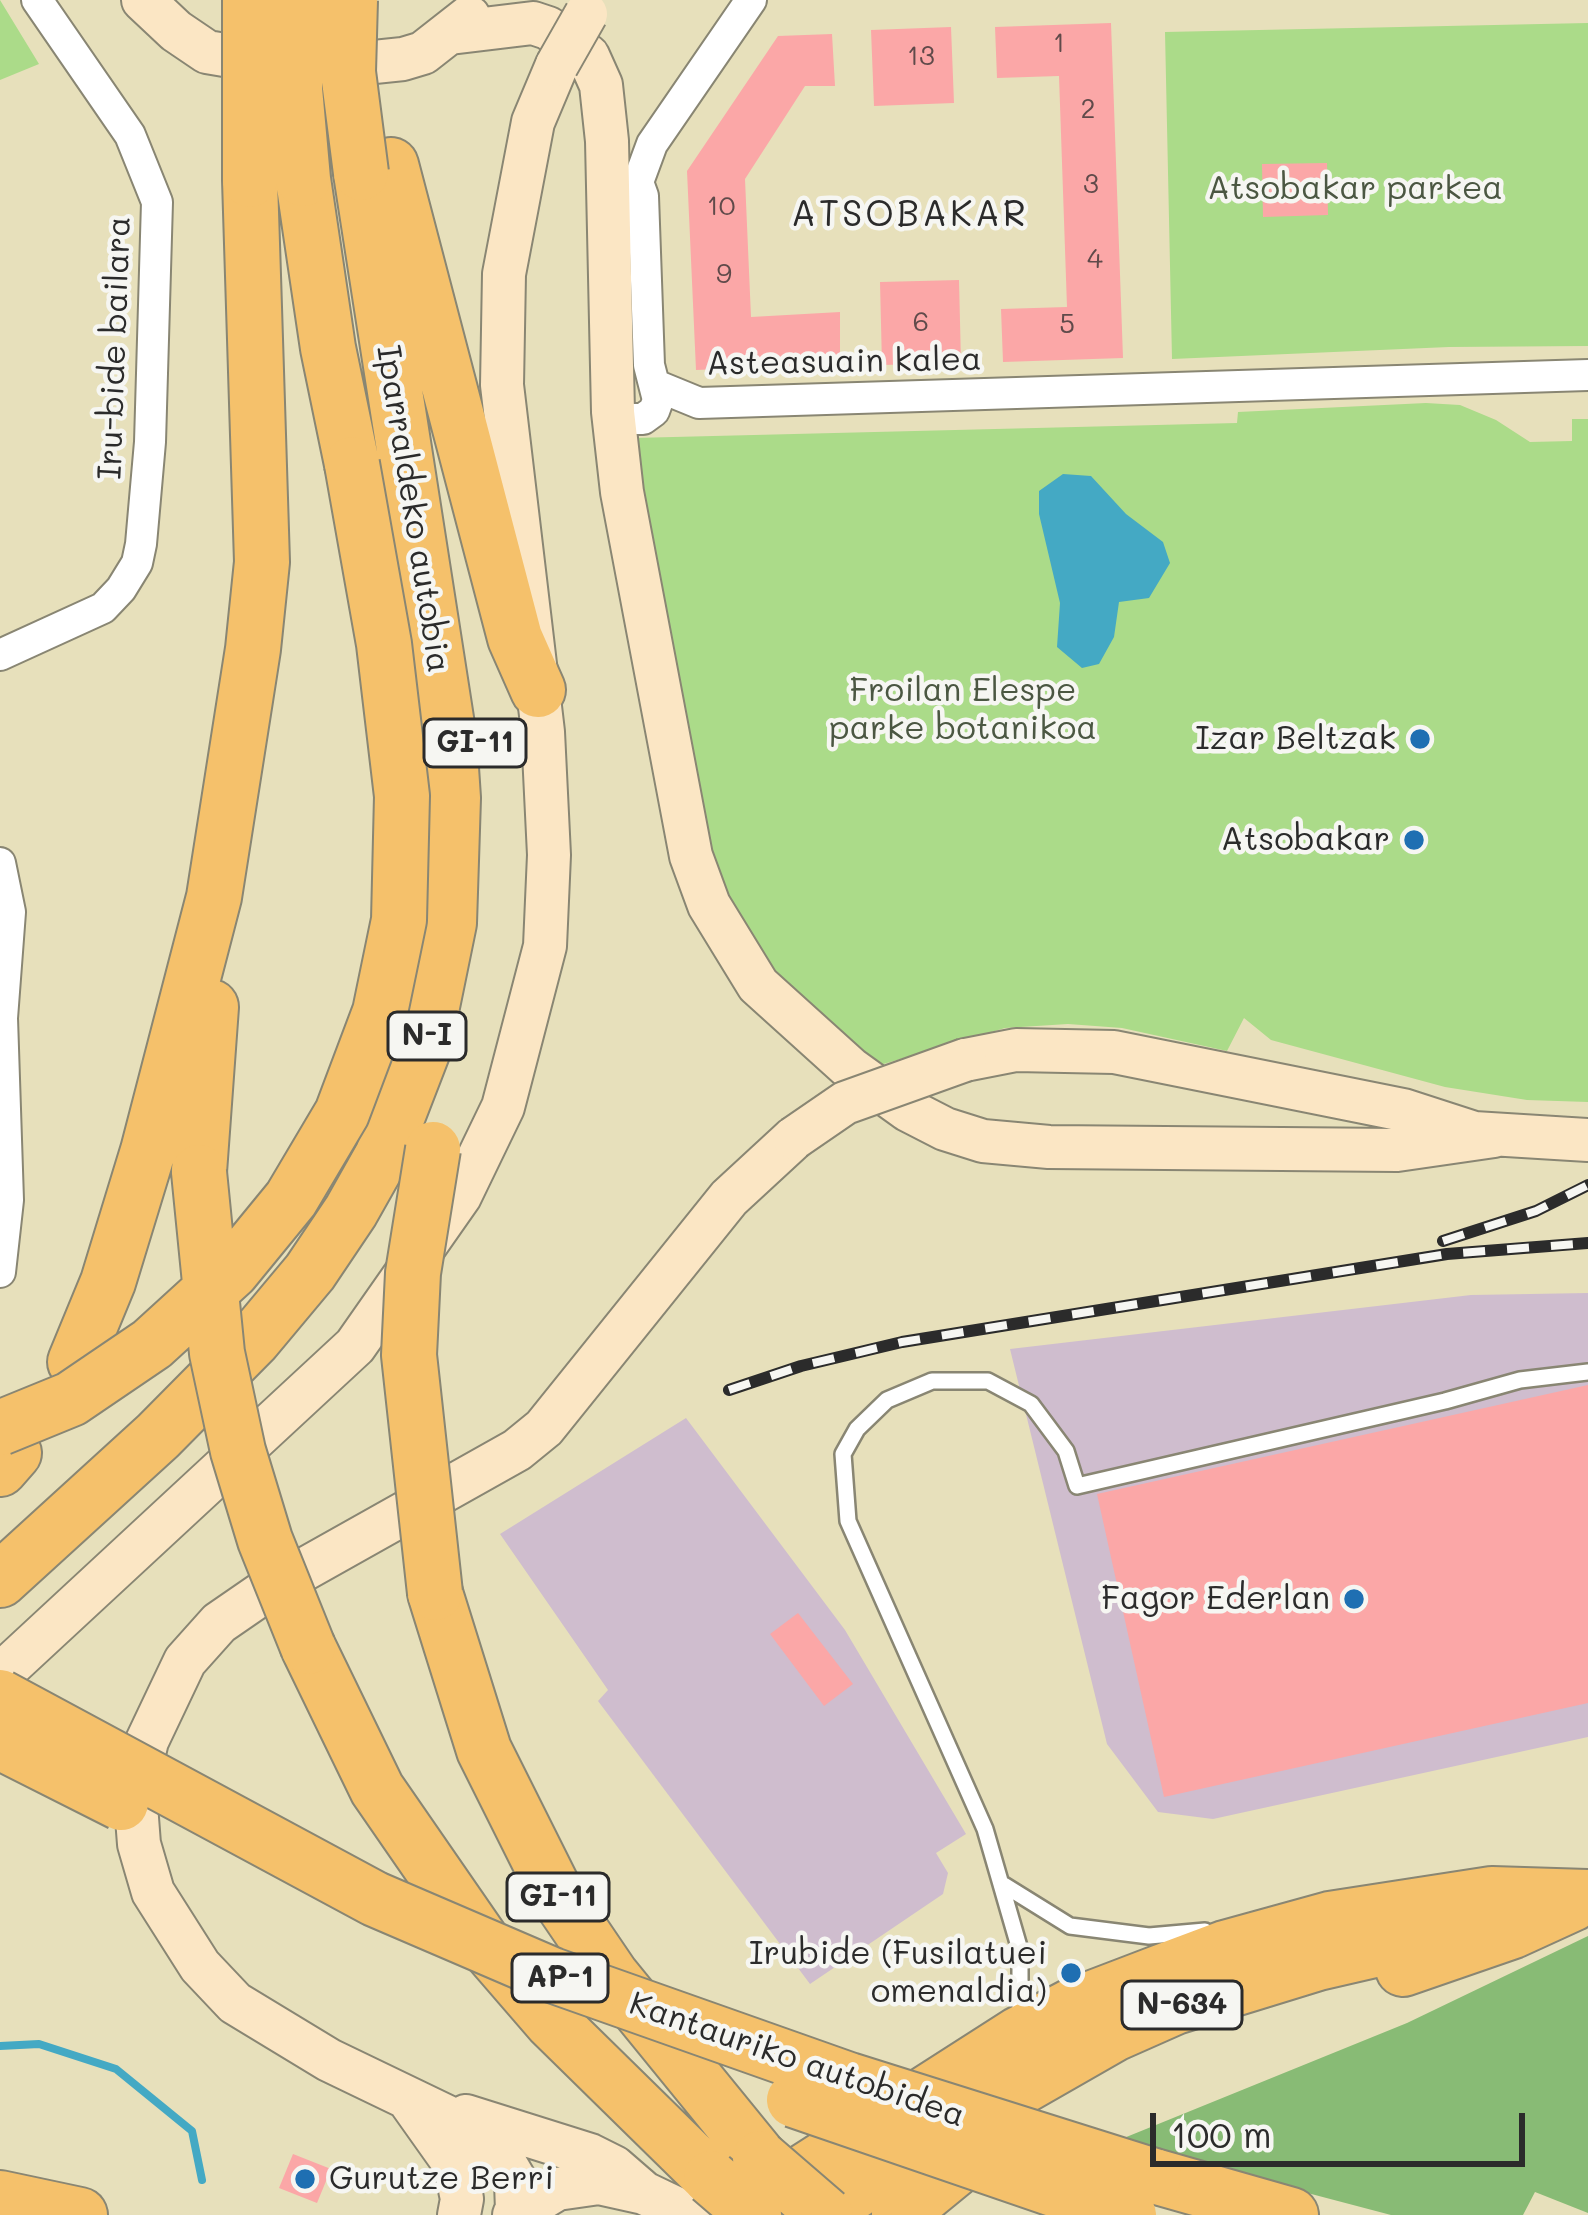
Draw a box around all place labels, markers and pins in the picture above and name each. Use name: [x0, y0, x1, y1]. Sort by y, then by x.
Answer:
place label: Izar Beltzak: [1195, 719, 1396, 759]
marker: Izar Beltzak: [1407, 726, 1433, 752]
place label: Atsobakar: [1221, 820, 1390, 860]
marker: Atsobakar: [1401, 827, 1427, 853]
place label: Fagor Ederlan: [1101, 1579, 1330, 1619]
marker: Fagor Ederlan: [1341, 1586, 1367, 1612]
place label: Irubide (Fusilatuei omenaldia): [749, 1934, 1047, 2012]
marker: Irubide (Fusilatuei omenaldia): [1058, 1960, 1084, 1986]
place label: Gurutze Berri: [329, 2159, 554, 2199]
marker: Gurutze Berri: [292, 2166, 318, 2192]

